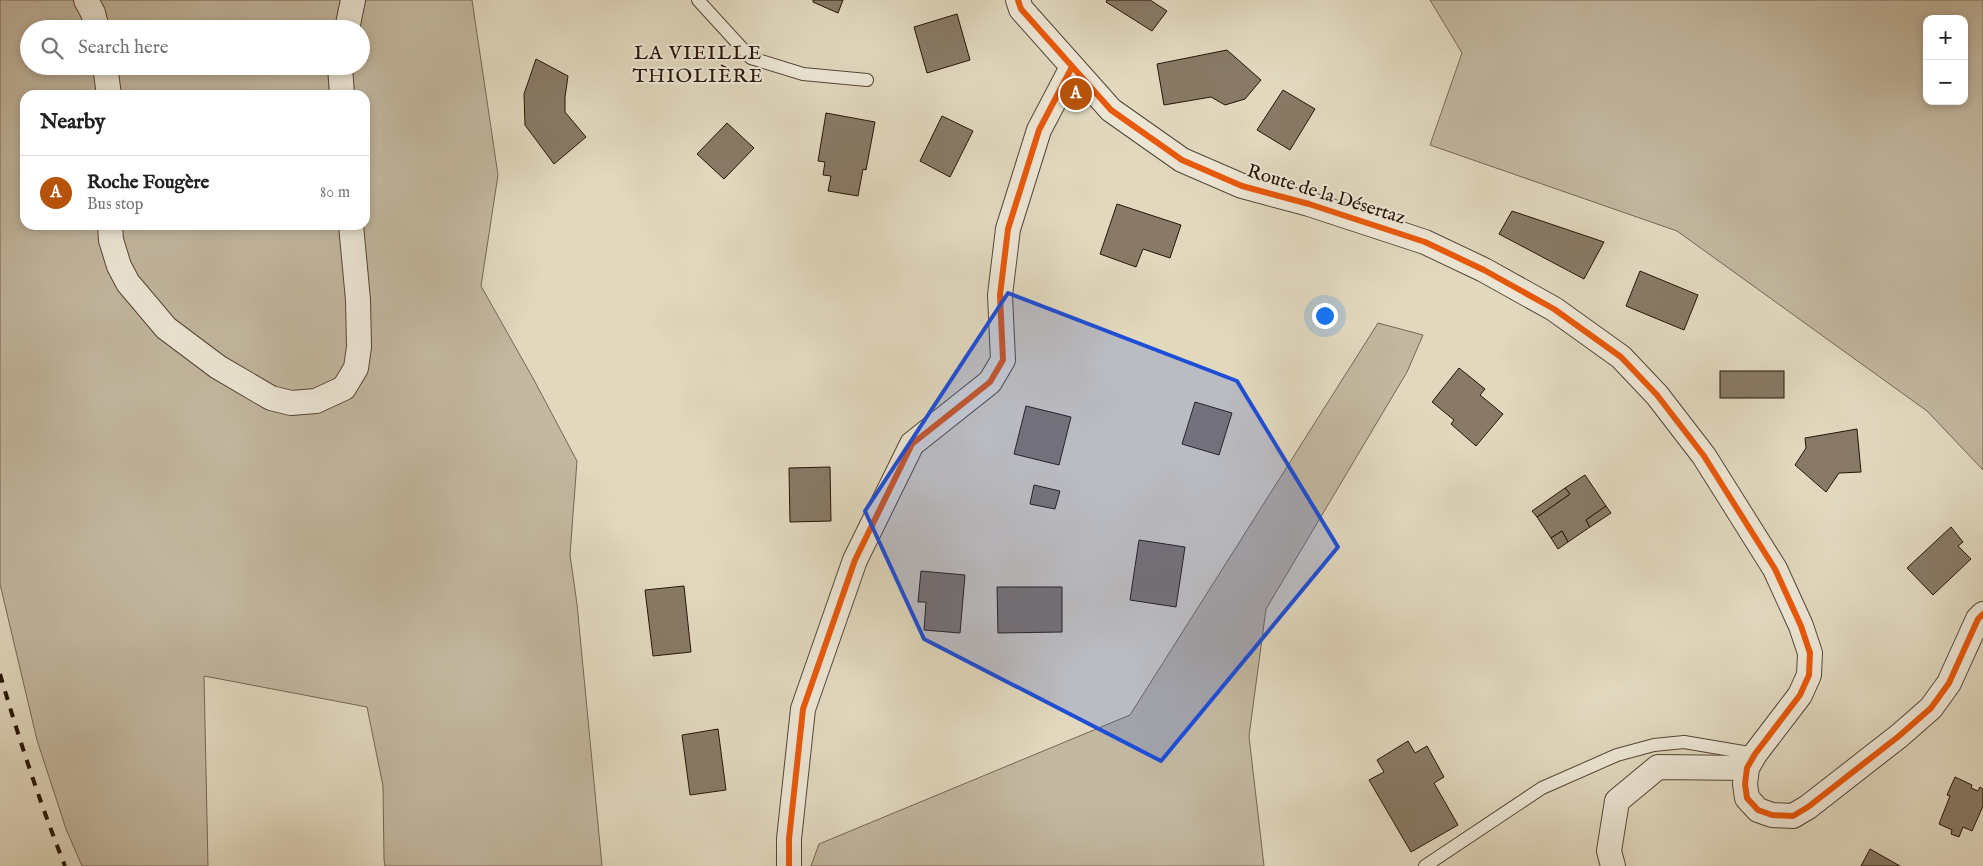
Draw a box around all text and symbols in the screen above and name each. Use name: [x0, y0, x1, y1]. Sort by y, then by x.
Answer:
map controls: [1923, 15, 1968, 105]
button: +: [1923, 15, 1968, 60]
search box: [20, 20, 370, 75]
icon: search: [38, 34, 66, 62]
text: Search here: [78, 36, 169, 60]
district label: LA VIEILLE THIOLIÈRE: [632, 41, 764, 89]
button: −: [1923, 60, 1968, 105]
pin: A: [1060, 75, 1092, 113]
text: Nearby: [40, 109, 105, 136]
street label: Route de la Désertaz: [1244, 160, 1408, 231]
text: Roche Fougère: [87, 171, 209, 195]
text: A: [51, 183, 61, 203]
text: 80 m: [320, 183, 350, 203]
text: Bus stop: [87, 195, 143, 215]
your location: [1312, 303, 1338, 329]

